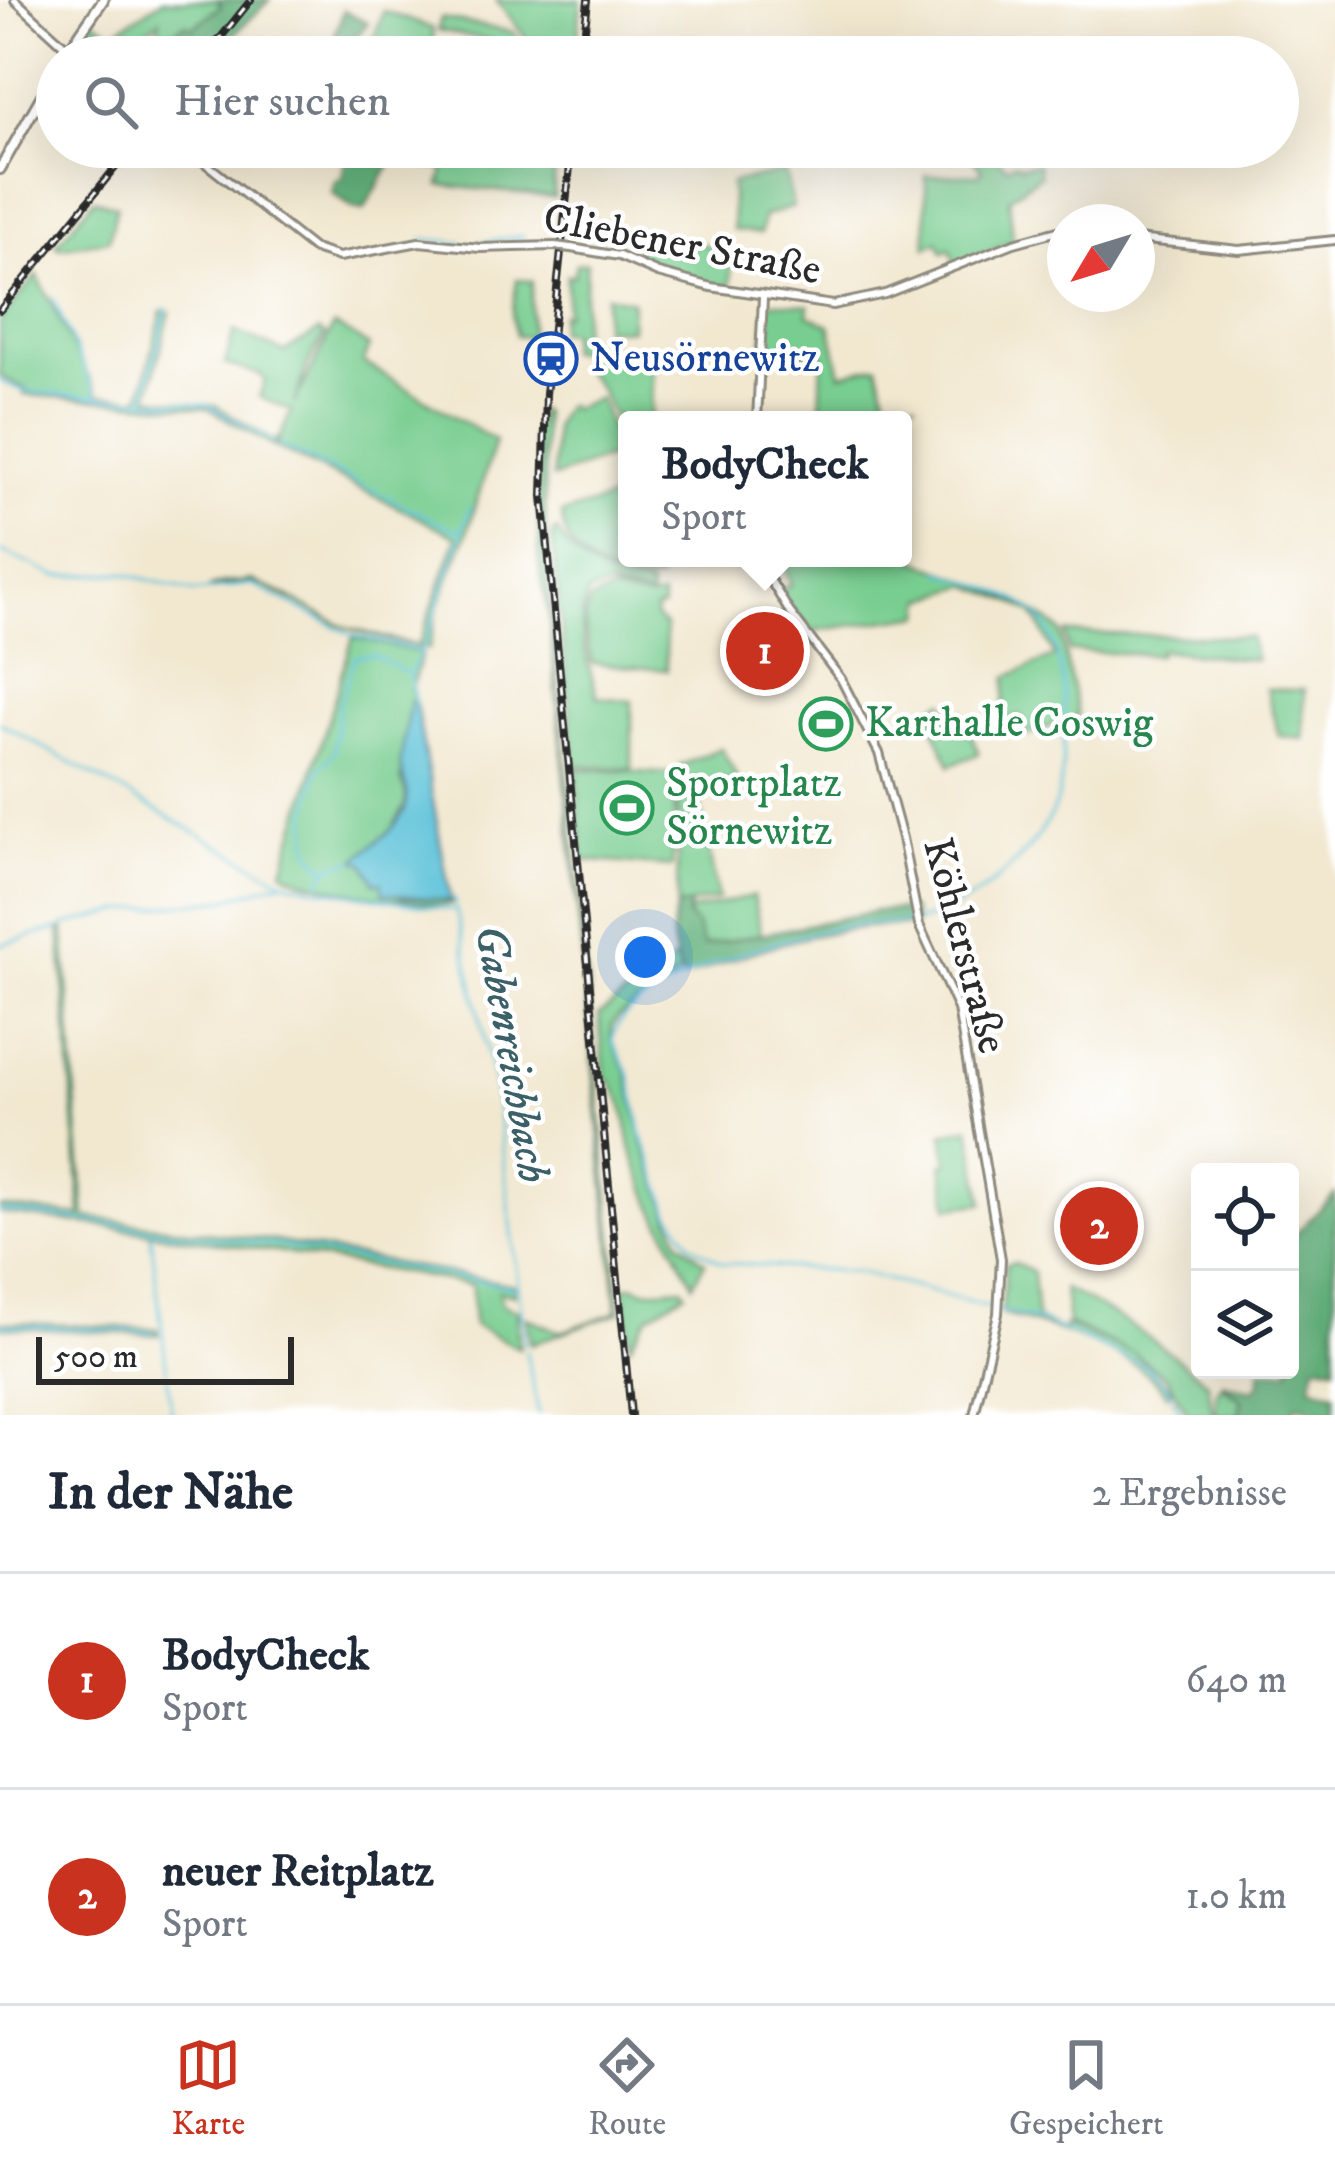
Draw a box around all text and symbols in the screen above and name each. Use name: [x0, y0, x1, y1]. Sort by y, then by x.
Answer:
search box: [36, 36, 1299, 168]
icon: search: [78, 69, 144, 135]
text: Hier suchen: [174, 74, 390, 130]
street label: Cliebener Straße: [539, 193, 825, 297]
north arrow: [1047, 204, 1155, 312]
station icon: Neusörnewitz: [523, 331, 579, 387]
place label: Neusörnewitz: [590, 333, 820, 385]
popup: [618, 411, 912, 567]
text: BodyCheck: [661, 437, 869, 493]
text: Sport: [661, 493, 747, 542]
pin: 1: [726, 606, 804, 696]
sports icon: Karthalle Coswig: [798, 696, 854, 752]
place label: Karthalle Coswig: [865, 698, 1154, 750]
place label: Sportplatz Sörnewitz: [666, 758, 841, 858]
sports icon: Sportplatz Sörnewitz: [599, 780, 655, 836]
street label: Köhlerstraße: [910, 833, 1018, 1059]
water label: Gabenreichbach: [461, 921, 561, 1187]
your location: [615, 927, 675, 987]
map controls: [1191, 1163, 1299, 1379]
button: locate: [1191, 1163, 1299, 1271]
pin: 2: [1060, 1181, 1138, 1271]
button: layers: [1191, 1271, 1299, 1379]
scale bar: [36, 1331, 294, 1384]
text: 500 m: [54, 1337, 138, 1378]
text: In der Nähe: [48, 1461, 293, 1525]
text: 2 Ergebnisse: [1091, 1469, 1287, 1518]
text: BodyCheck: [162, 1628, 370, 1684]
text: 1: [80, 1656, 94, 1705]
text: 640 m: [1186, 1656, 1287, 1705]
text: Sport: [162, 1684, 248, 1733]
text: neuer Reitplatz: [162, 1844, 434, 1900]
text: 2: [77, 1872, 97, 1921]
text: 1.0 km: [1185, 1872, 1287, 1921]
text: Sport: [162, 1900, 248, 1949]
tab: Karte: [171, 2032, 245, 2145]
tab: Route: [588, 2032, 666, 2145]
tab: Gespeichert: [1009, 2032, 1164, 2145]

